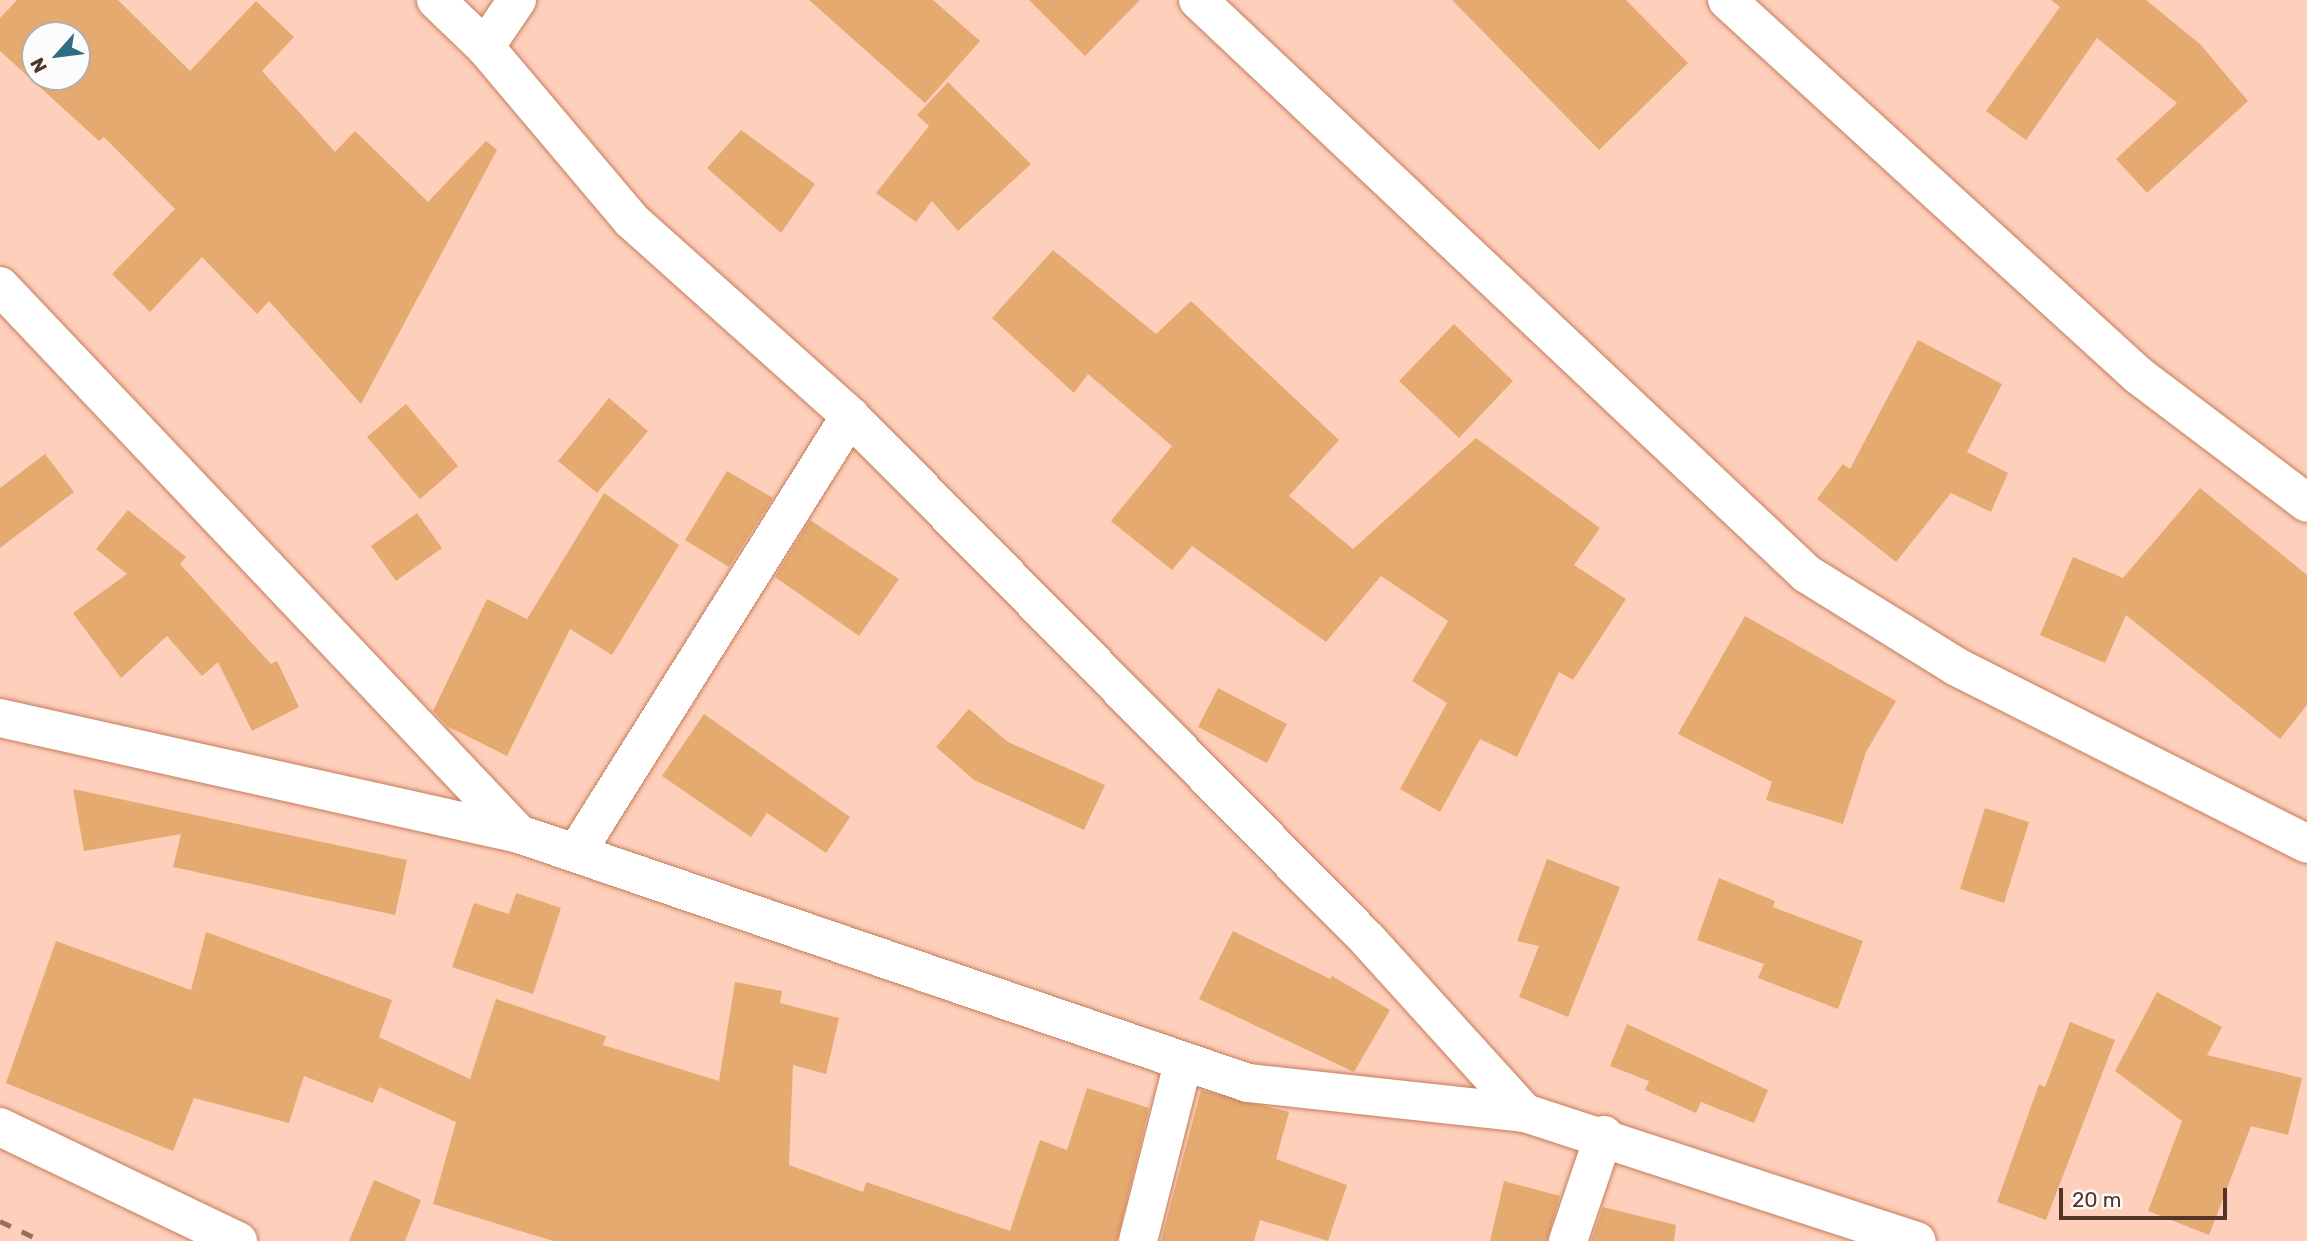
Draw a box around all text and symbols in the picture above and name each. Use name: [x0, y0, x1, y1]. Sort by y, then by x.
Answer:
north arrow: [21, 21, 91, 91]
text: N: [25, 54, 52, 77]
scale bar: [2062, 1174, 2230, 1218]
text: 20 m: [2072, 1187, 2121, 1212]

